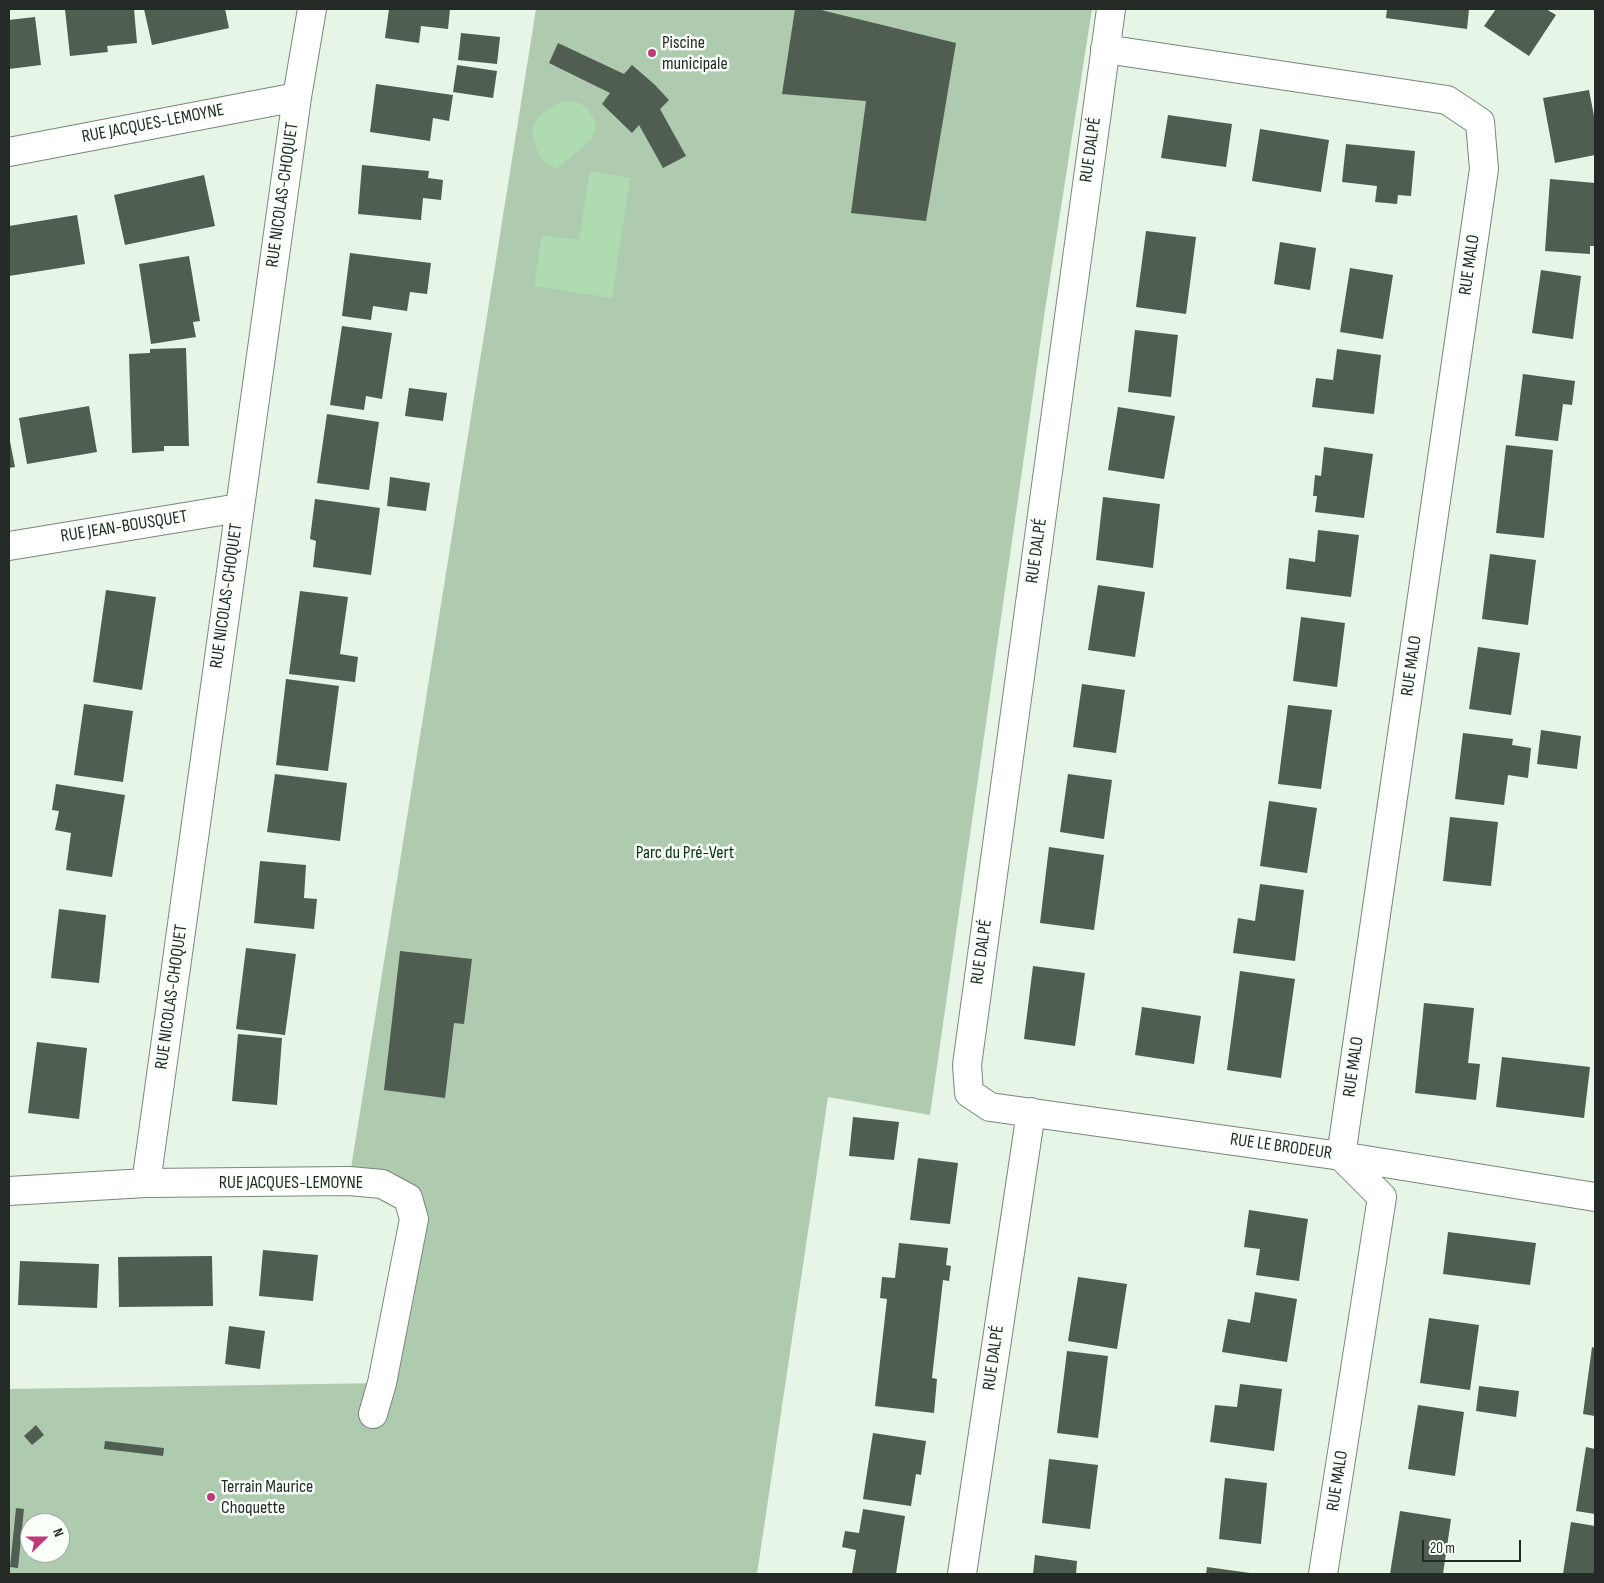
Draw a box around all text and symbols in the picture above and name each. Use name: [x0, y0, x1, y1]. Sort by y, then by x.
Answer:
place label: Piscine municipale: [662, 32, 728, 74]
marker: Piscine municipale: [646, 47, 658, 59]
street label: RUE JACQUES-LEMOYNE: [80, 100, 226, 148]
street label: RUE DALPÉ: [1076, 116, 1106, 184]
street label: RUE NICOLAS-CHOQUET: [262, 121, 304, 269]
street label: RUE MALO: [1455, 233, 1485, 297]
street label: RUE JEAN-BOUSQUET: [59, 506, 189, 548]
street label: RUE DALPÉ: [1022, 517, 1052, 585]
street label: RUE NICOLAS-CHOQUET: [206, 522, 248, 670]
street label: RUE MALO: [1397, 634, 1427, 698]
park label: Parc du Pré-Vert: [636, 842, 734, 864]
street label: RUE DALPÉ: [967, 918, 997, 986]
street label: RUE NICOLAS-CHOQUET: [151, 923, 193, 1071]
street label: RUE MALO: [1339, 1035, 1369, 1099]
street label: RUE LE BRODEUR: [1229, 1129, 1333, 1165]
street label: RUE JACQUES-LEMOYNE: [219, 1172, 363, 1194]
street label: RUE DALPÉ: [979, 1324, 1009, 1392]
street label: RUE MALO: [1323, 1449, 1353, 1513]
place label: Terrain Maurice Choquette: [221, 1476, 313, 1518]
marker: Terrain Maurice Choquette: [205, 1491, 217, 1503]
north arrow: [20, 1513, 70, 1563]
text: N: [49, 1526, 68, 1539]
scale bar: [1424, 1530, 1523, 1562]
text: 20 m: [1430, 1539, 1455, 1558]

